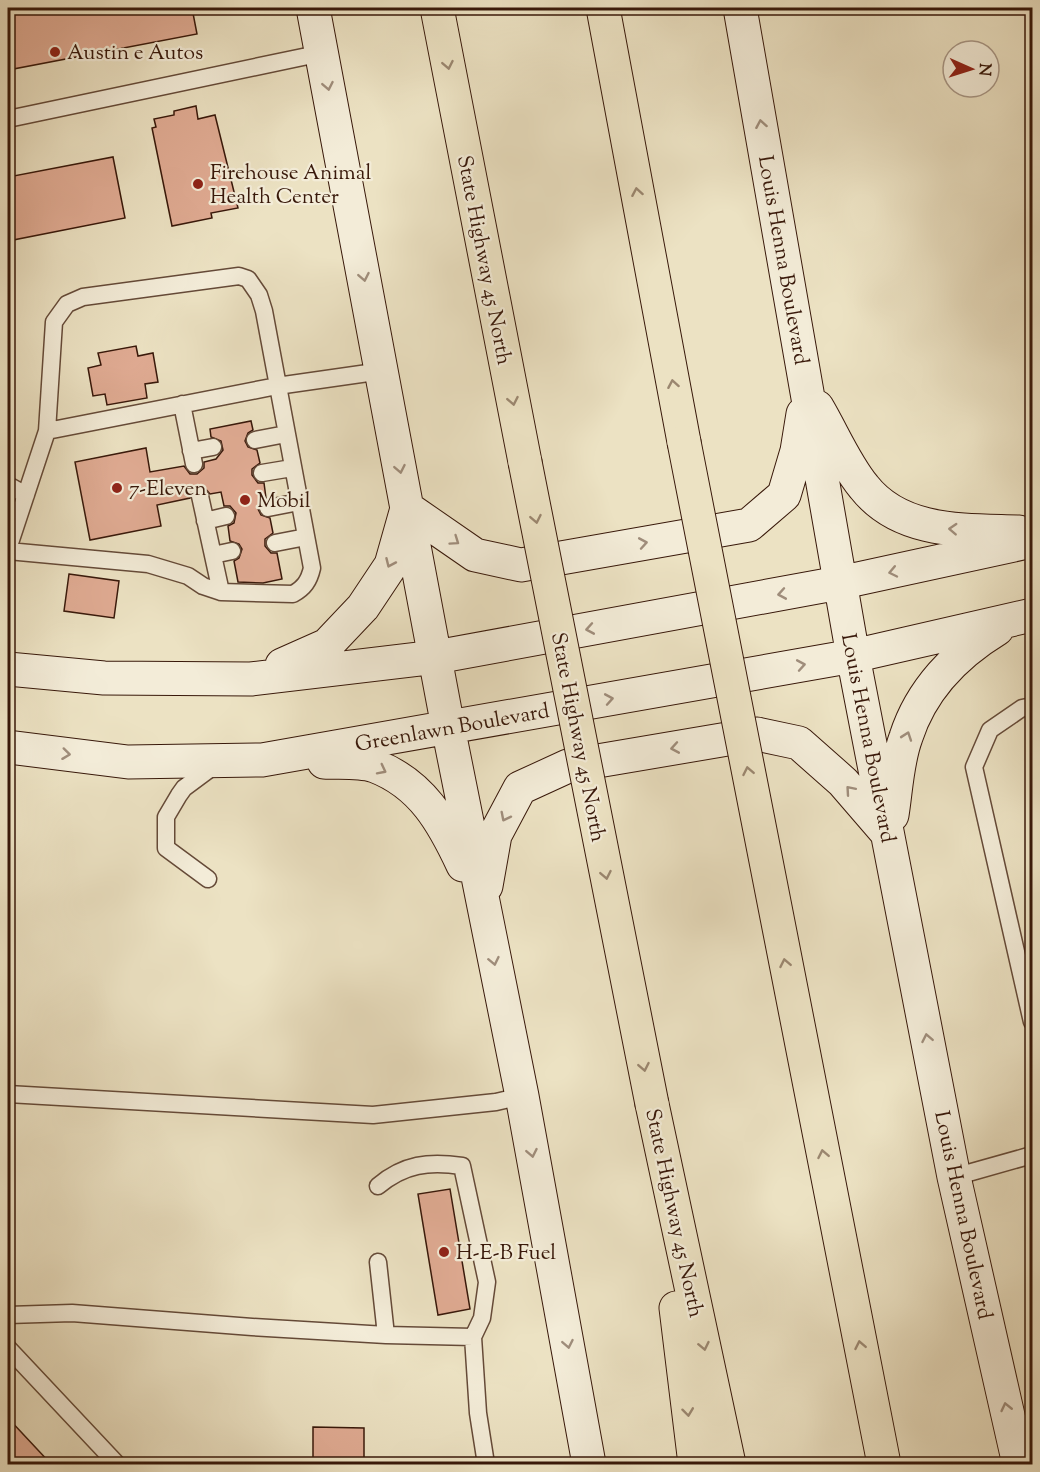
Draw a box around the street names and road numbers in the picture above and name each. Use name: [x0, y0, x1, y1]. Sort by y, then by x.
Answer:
street label: State Highway 45 North: [448, 153, 518, 368]
street label: Louis Henna Boulevard: [749, 153, 815, 368]
street label: State Highway 45 North: [542, 630, 612, 845]
street label: Louis Henna Boulevard: [832, 631, 902, 846]
street label: Greenlawn Boulevard: [353, 697, 552, 761]
street label: State Highway 45 North: [636, 1106, 710, 1321]
street label: Louis Henna Boulevard: [925, 1108, 999, 1323]

